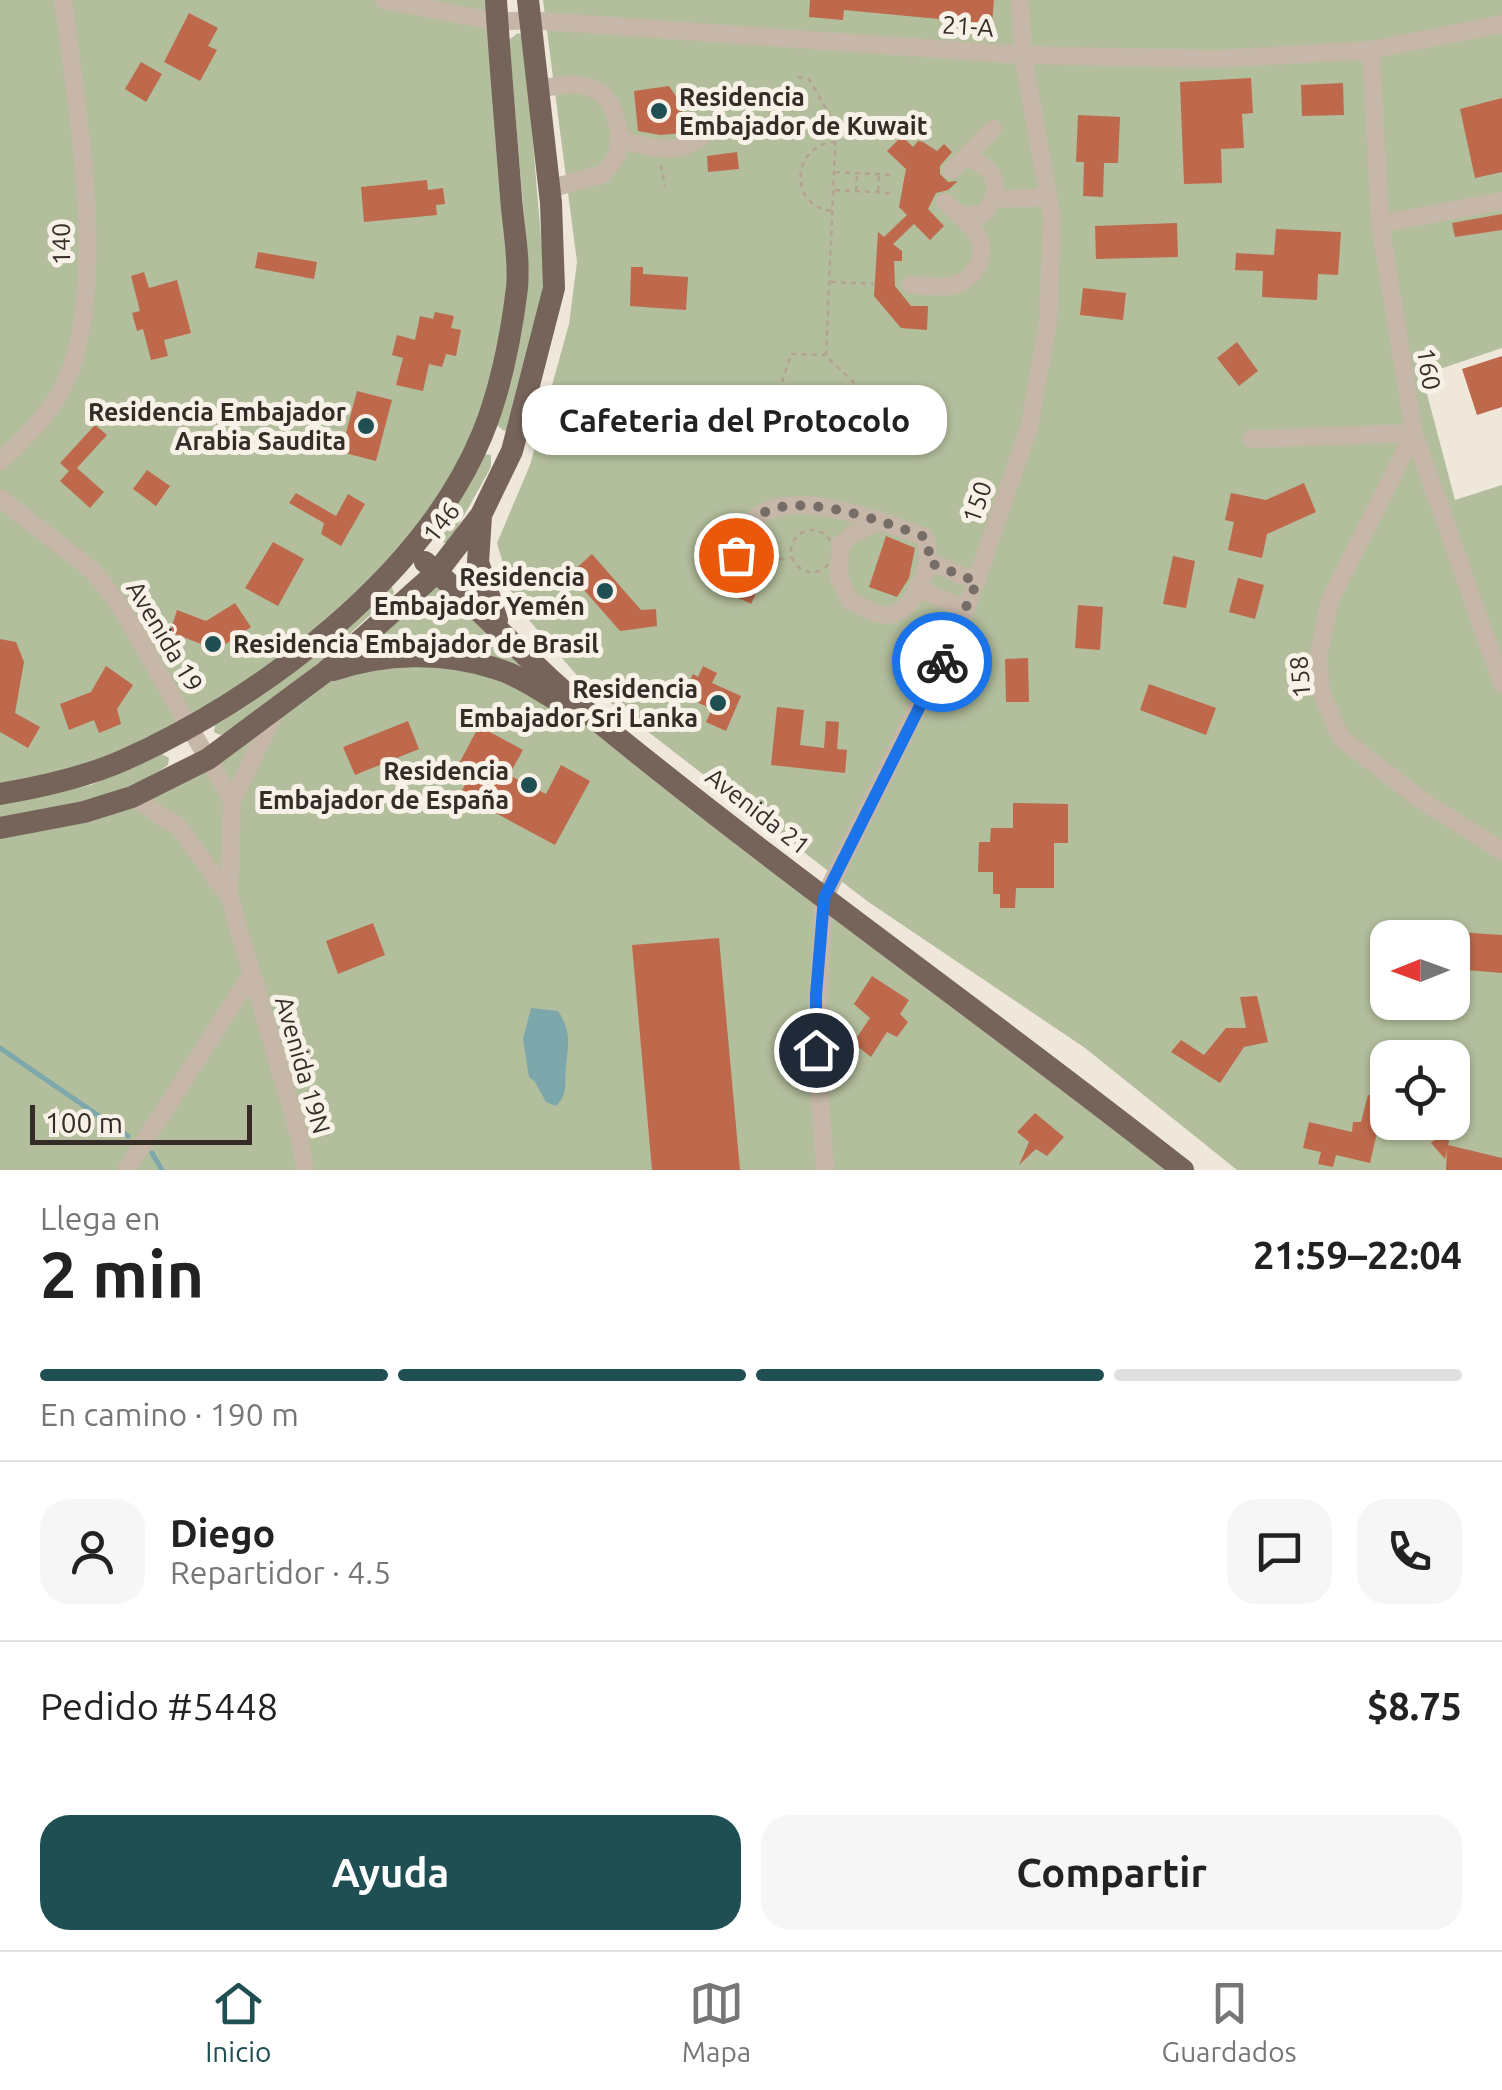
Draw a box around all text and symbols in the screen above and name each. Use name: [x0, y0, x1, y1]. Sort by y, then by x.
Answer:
street label: 21-A: [941, 10, 995, 42]
place label: Residencia Embajador de Kuwait: [679, 83, 928, 140]
marker: Residencia Embajador de Kuwait: [648, 100, 670, 122]
street label: 140: [47, 223, 75, 265]
street label: 160: [1412, 346, 1446, 392]
callout: Cafeteria del Protocolo: [524, 385, 948, 455]
place label: Residencia Embajador Arabia Saudita: [88, 398, 347, 455]
text: Cafeteria del Protocolo: [559, 402, 910, 438]
marker: Residencia Embajador Arabia Saudita: [355, 415, 377, 437]
street label: 150: [957, 477, 997, 527]
street label: 146: [417, 497, 465, 547]
pin: [694, 513, 779, 598]
icon: bag: [709, 528, 764, 583]
place label: Residencia Embajador Yemén: [374, 563, 585, 620]
street label: Avenida 19: [121, 576, 209, 696]
marker: Residencia Embajador Yemén: [594, 580, 616, 602]
courier: [892, 612, 992, 712]
place label: Residencia Embajador de Brasil: [233, 630, 599, 658]
marker: Residencia Embajador de Brasil: [202, 633, 224, 655]
icon: bike: [915, 635, 970, 690]
street label: 158: [1284, 655, 1316, 699]
place label: Residencia Embajador Sri Lanka: [459, 675, 698, 732]
marker: Residencia Embajador Sri Lanka: [707, 692, 729, 714]
place label: Residencia Embajador de España: [258, 757, 509, 814]
street label: Avenida 21: [701, 762, 815, 860]
marker: Residencia Embajador de España: [518, 774, 540, 796]
north arrow: [1370, 920, 1470, 1020]
map controls: [1370, 920, 1470, 1140]
street label: Avenida 19N: [270, 993, 336, 1137]
pin: [774, 1008, 859, 1093]
icon: home: [789, 1023, 844, 1078]
button: locate: [1370, 1040, 1470, 1140]
scale bar: [30, 1100, 252, 1144]
text: 100 m: [45, 1107, 123, 1138]
text: Llega en: [40, 1200, 160, 1236]
text: 21:59–22:04: [1253, 1234, 1462, 1276]
text: 2 min: [40, 1237, 204, 1310]
text: En camino · 190 m: [40, 1396, 299, 1432]
button: person: [40, 1499, 145, 1604]
button: chat: [1227, 1499, 1332, 1604]
button: phone: [1357, 1499, 1462, 1604]
text: Diego: [170, 1512, 275, 1554]
text: Repartidor · 4.5: [170, 1554, 391, 1590]
text: Pedido #5448: [40, 1685, 278, 1727]
text: $8.75: [1367, 1685, 1462, 1727]
button: Ayuda: [40, 1815, 741, 1930]
button: Compartir: [761, 1815, 1462, 1930]
tab: Inicio: [205, 1976, 271, 2067]
tab: Mapa: [682, 1976, 751, 2067]
tab: Guardados: [1162, 1976, 1297, 2067]

